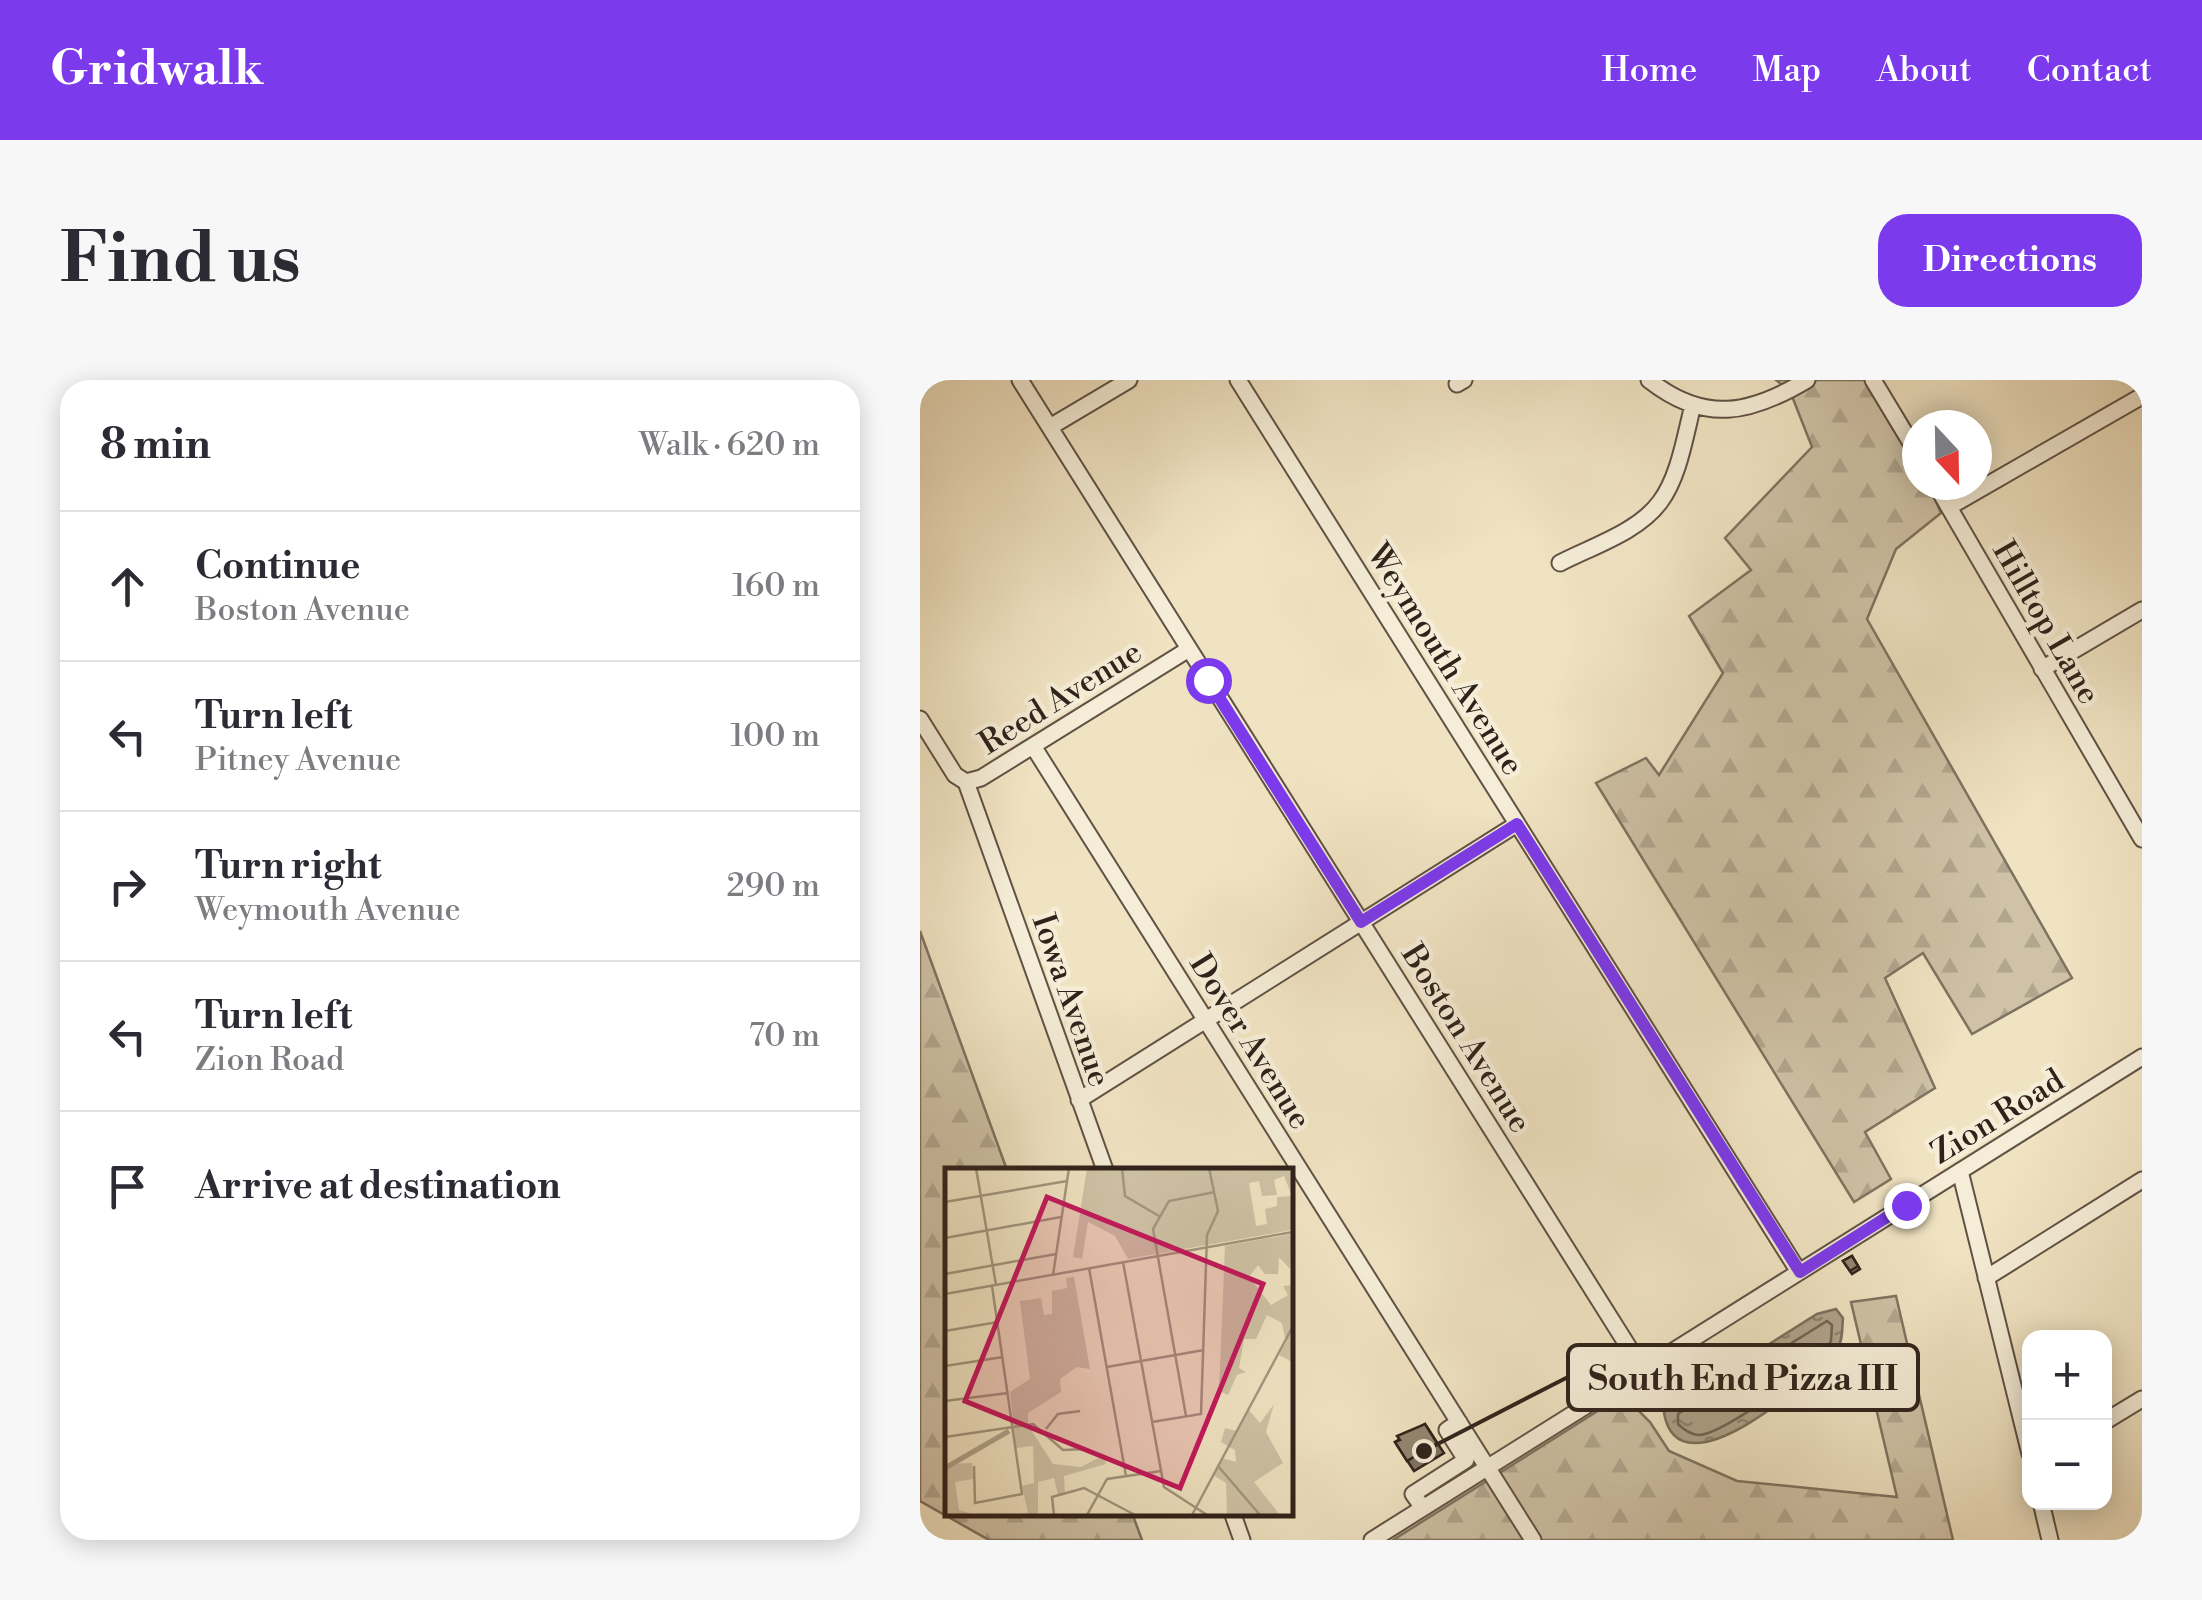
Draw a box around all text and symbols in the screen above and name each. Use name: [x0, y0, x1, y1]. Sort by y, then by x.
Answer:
text: Gridwalk: [50, 40, 263, 100]
text: Home: [1601, 49, 1697, 92]
text: Map: [1752, 49, 1821, 92]
text: About: [1876, 49, 1972, 92]
text: Contact: [2027, 49, 2152, 92]
button: Directions: [1878, 214, 2142, 307]
text: Find us: [60, 216, 301, 304]
north arrow: [1902, 410, 1992, 500]
text: 8 min: [100, 419, 211, 472]
text: Walk · 620 m: [639, 425, 820, 465]
street label: Hilltop Lane: [1983, 534, 2109, 711]
street label: Weymouth Avenue: [1357, 535, 1533, 783]
text: Continue: [195, 543, 360, 590]
icon: ahead: [100, 559, 155, 614]
text: 160 m: [732, 566, 820, 606]
text: Boston Avenue: [195, 590, 410, 630]
street label: Reed Avenue: [972, 632, 1149, 764]
route start: [1186, 658, 1232, 704]
text: Turn left: [195, 693, 352, 740]
icon: left: [100, 709, 155, 764]
text: 100 m: [730, 716, 820, 756]
text: Pitney Avenue: [195, 740, 401, 780]
text: Turn right: [195, 843, 381, 890]
icon: right: [100, 859, 155, 914]
text: 290 m: [727, 866, 820, 906]
text: Weymouth Avenue: [195, 890, 461, 930]
street label: Iowa Avenue: [1023, 909, 1119, 1092]
street label: Boston Avenue: [1392, 936, 1540, 1140]
street label: Dover Avenue: [1180, 946, 1320, 1137]
text: Turn left: [195, 993, 352, 1040]
icon: left: [100, 1009, 155, 1064]
text: 70 m: [749, 1016, 820, 1056]
text: Zion Road: [195, 1040, 344, 1080]
street label: Zion Road: [1924, 1060, 2071, 1173]
icon: arrive: [100, 1159, 155, 1214]
text: Arrive at destination: [195, 1163, 561, 1210]
inset map: [945, 1168, 1292, 1515]
route end: [1884, 1183, 1930, 1229]
map controls: [2022, 1330, 2112, 1510]
button: +: [2022, 1330, 2112, 1420]
callout: South End Pizza III: [1568, 1345, 1918, 1410]
text: South End Pizza III: [1588, 1358, 1898, 1401]
button: −: [2022, 1420, 2112, 1510]

